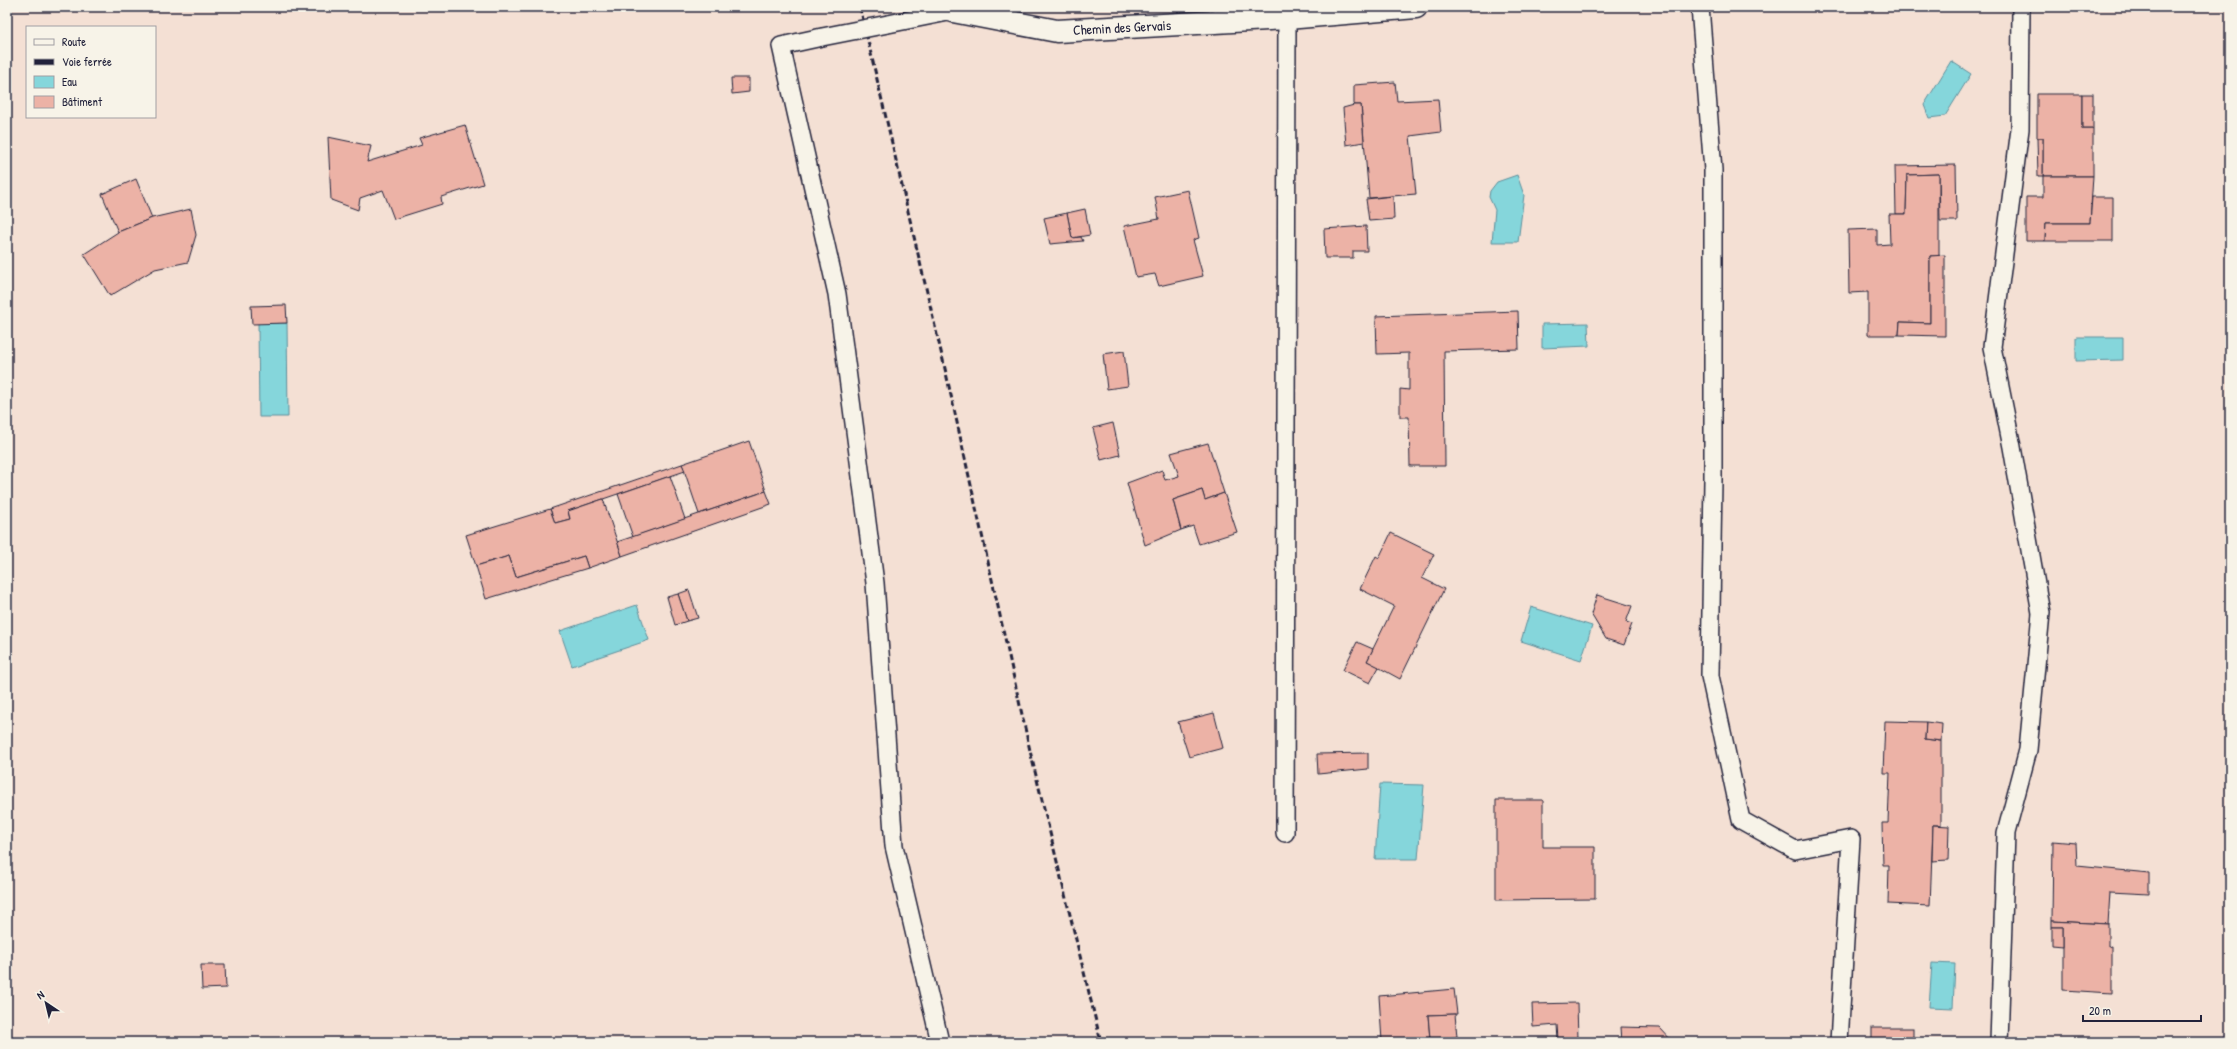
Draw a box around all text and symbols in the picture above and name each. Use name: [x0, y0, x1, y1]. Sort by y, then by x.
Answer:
street label: Chemin des Gervais: [1072, 15, 1172, 39]
legend: [26, 26, 156, 118]
text: Route: [62, 33, 86, 50]
text: Voie ferrée: [62, 53, 112, 70]
text: Eau: [62, 73, 77, 90]
text: Bâtiment: [62, 93, 103, 110]
north arrow: [26, 983, 66, 1023]
text: N: [34, 987, 47, 1002]
scale bar: [2083, 997, 2201, 1023]
text: 20 m: [2089, 1002, 2111, 1019]

